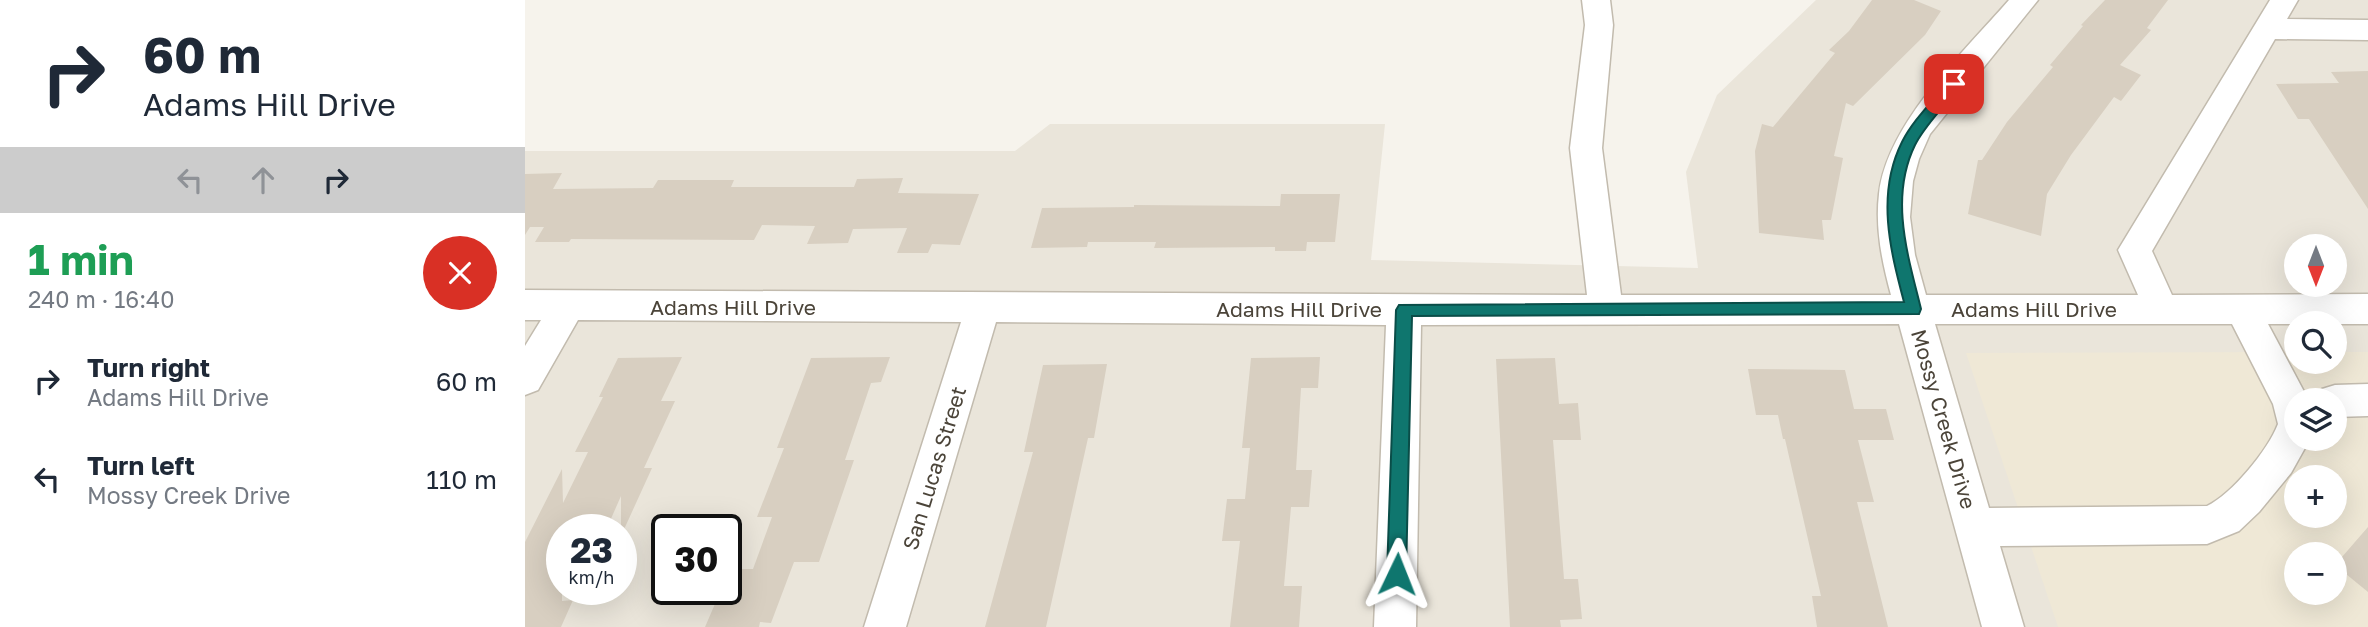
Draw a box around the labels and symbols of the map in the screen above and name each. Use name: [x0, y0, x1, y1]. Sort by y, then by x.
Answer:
pin: [1924, 54, 1984, 114]
north arrow: [2284, 234, 2347, 298]
street label: Adams Hill Drive: [650, 294, 816, 320]
street label: Adams Hill Drive: [1216, 296, 1382, 322]
street label: Adams Hill Drive: [1951, 296, 2117, 322]
street label: Mossy Creek Drive: [1906, 326, 1982, 512]
street label: San Lucas Street: [897, 383, 971, 553]
speed limit sign: 30: [651, 514, 742, 605]
position arrow: [1360, 537, 1434, 611]

